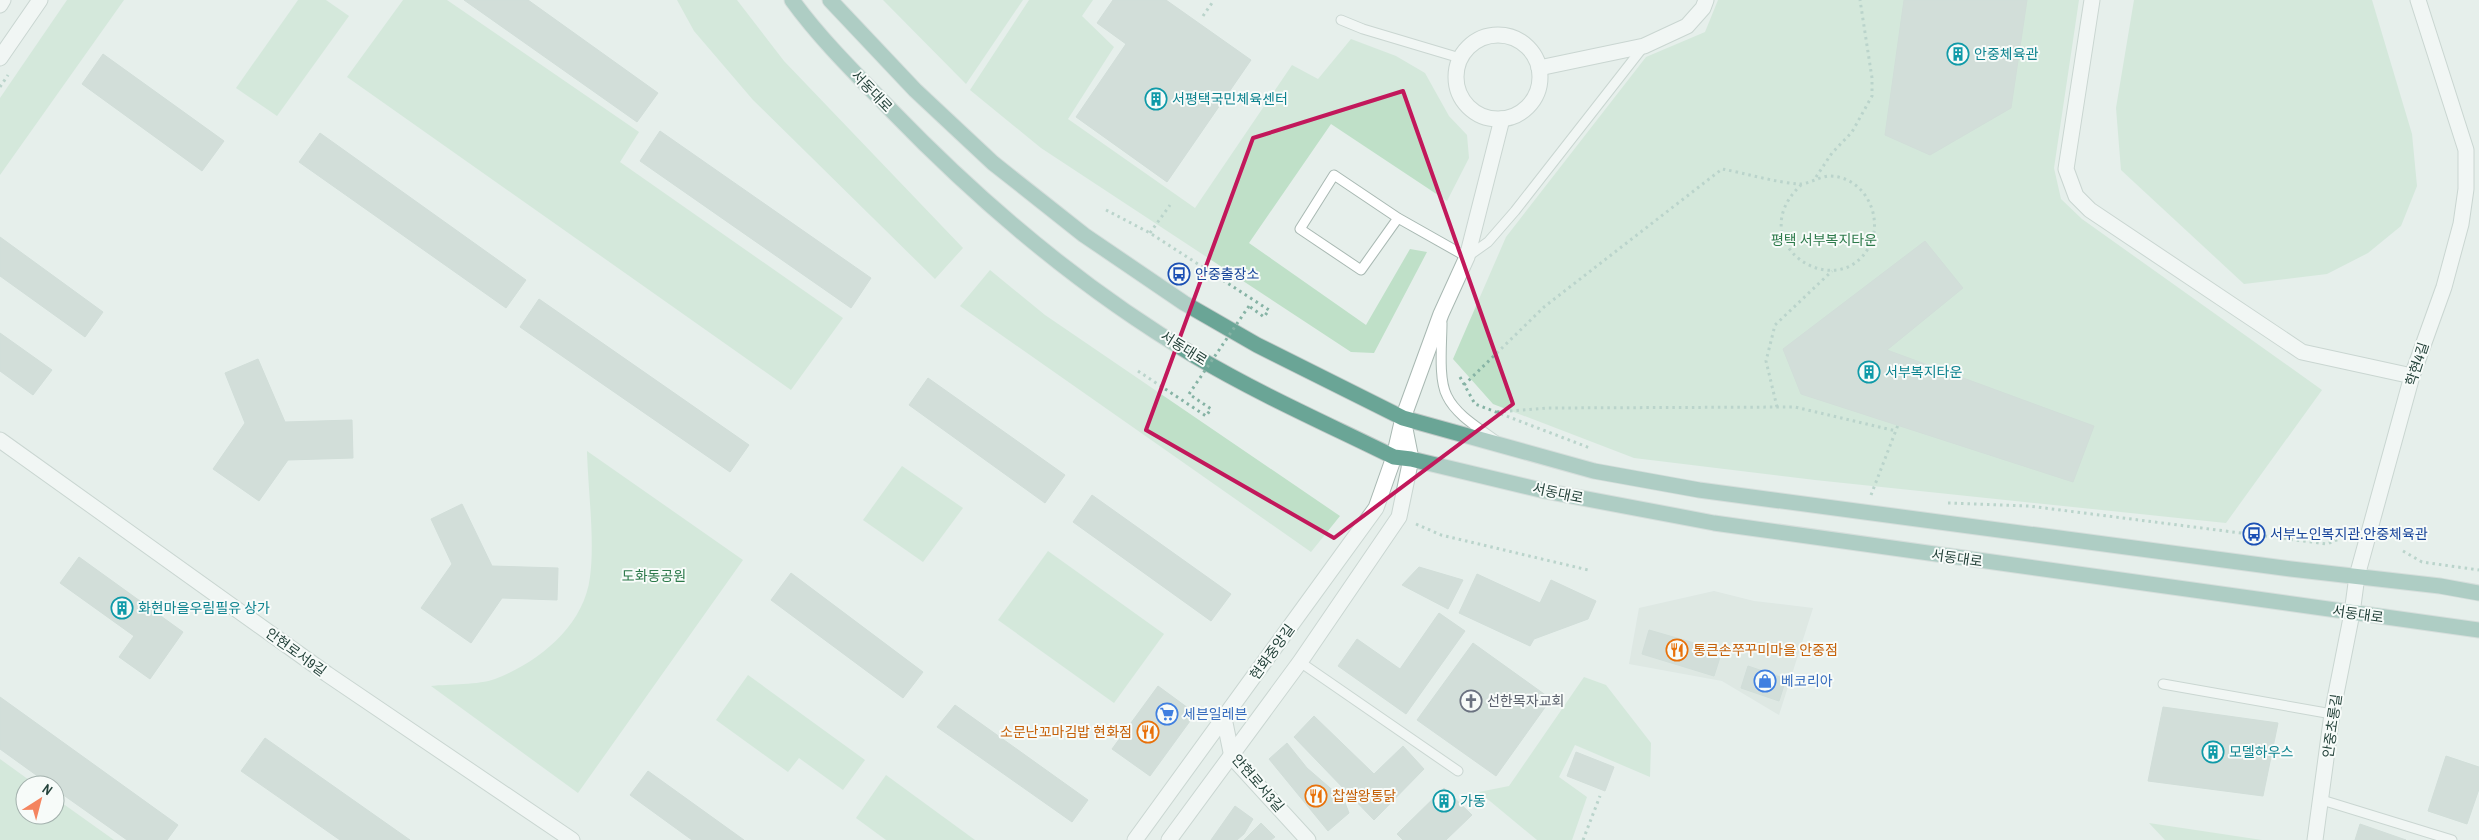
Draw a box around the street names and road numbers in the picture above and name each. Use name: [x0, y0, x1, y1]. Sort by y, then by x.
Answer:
street label: 서동대로: [848, 66, 896, 116]
street label: 서동대로: [1157, 327, 1211, 369]
street label: 학현4길: [2401, 340, 2433, 388]
street label: 서동대로: [1531, 479, 1585, 507]
street label: 서동대로: [1930, 546, 1984, 571]
street label: 서동대로: [2331, 602, 2385, 627]
street label: 현화중앙길: [1246, 621, 1298, 683]
street label: 안현로서9길: [262, 624, 330, 680]
street label: 안중초롱길: [2319, 693, 2345, 759]
street label: 안현로서3길: [1228, 750, 1288, 816]

